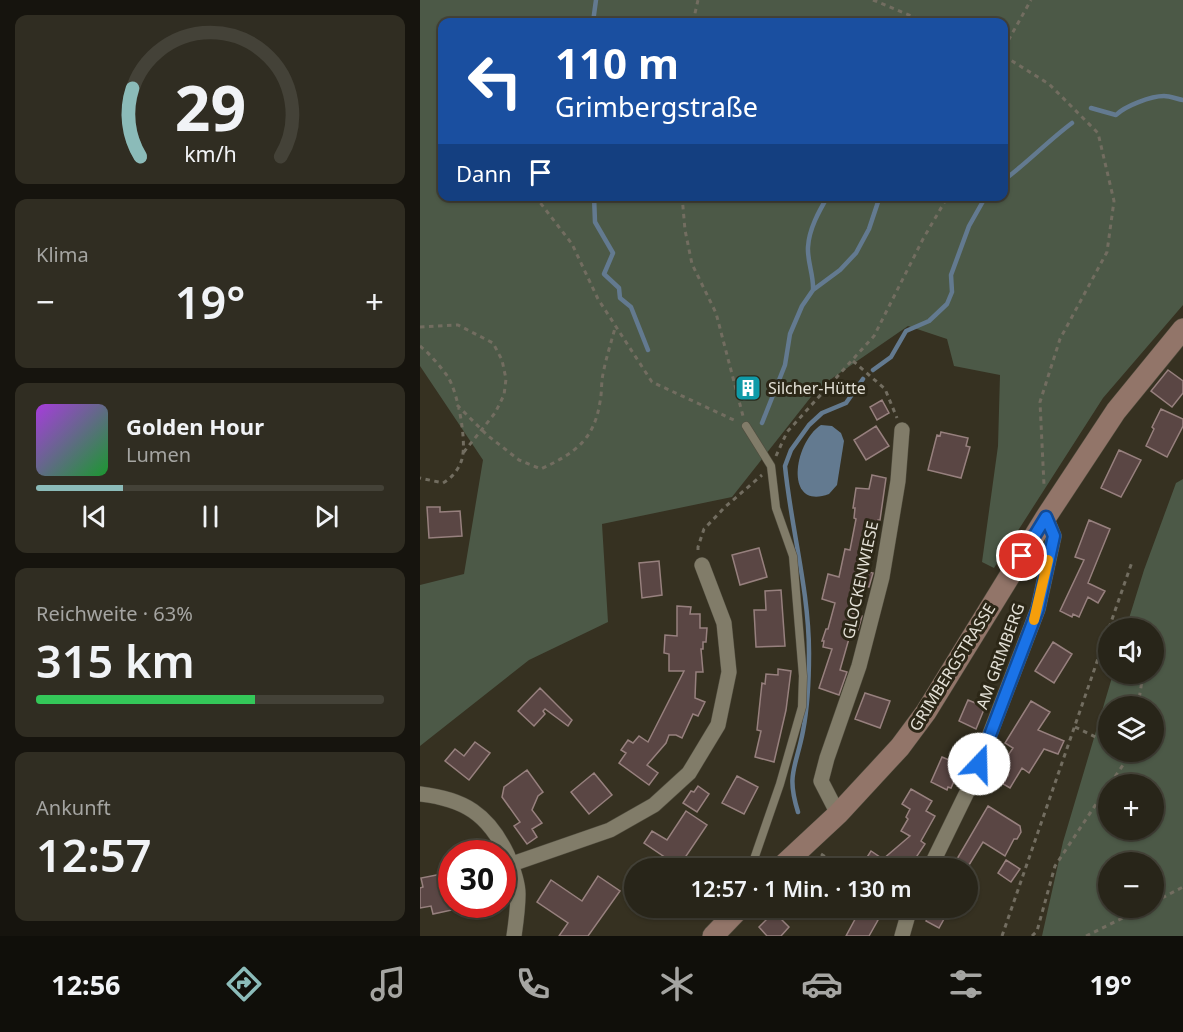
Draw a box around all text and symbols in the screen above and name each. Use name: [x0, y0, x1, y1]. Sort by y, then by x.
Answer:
text: 110 m: [555, 34, 679, 91]
icon: left: [456, 42, 534, 120]
text: 29: [174, 64, 246, 149]
text: Grimbergstraße: [555, 88, 758, 125]
text: km/h: [184, 139, 236, 168]
icon: arrive: [524, 156, 557, 189]
text: Dann: [456, 158, 512, 188]
text: Klima: [36, 241, 89, 268]
text: 19°: [175, 271, 245, 332]
text: −: [36, 279, 55, 324]
text: +: [365, 279, 384, 324]
building icon: Silcher-Hütte: [733, 373, 763, 403]
place label: Silcher-Hütte: [768, 377, 866, 399]
text: Golden Hour: [126, 411, 264, 441]
text: Lumen: [126, 441, 191, 468]
icon: previous: [78, 500, 111, 533]
icon: pause: [194, 500, 227, 533]
icon: next: [310, 500, 343, 533]
street label: GLOCKENWIESE: [837, 519, 883, 641]
pin: [996, 530, 1047, 581]
icon: arrive: [1005, 539, 1038, 572]
street label: GRIMBERGSTRASSE: [904, 599, 1000, 735]
text: Reichweite · 63%: [36, 600, 193, 627]
street label: AM GRIMBERG: [971, 600, 1029, 712]
map controls: [1098, 618, 1164, 918]
button: sound: [1098, 618, 1164, 684]
text: 315 km: [36, 630, 195, 691]
button: layers: [1098, 696, 1164, 762]
position arrow: [947, 732, 1011, 796]
button: +: [1098, 774, 1164, 840]
text: Ankunft: [36, 794, 111, 821]
text: 12:57: [36, 824, 151, 885]
speed limit sign: 30: [438, 840, 516, 918]
button: −: [1098, 852, 1164, 918]
text: 12:57 · 1 Min. · 130 m: [690, 873, 912, 903]
icon: directions: [223, 963, 265, 1005]
icon: music: [367, 963, 409, 1005]
icon: phone: [512, 963, 554, 1005]
icon: climate: [656, 963, 698, 1005]
icon: car: [801, 963, 843, 1005]
icon: filters: [945, 963, 987, 1005]
text: 12:56: [51, 966, 121, 1003]
text: 19°: [1089, 966, 1132, 1003]

